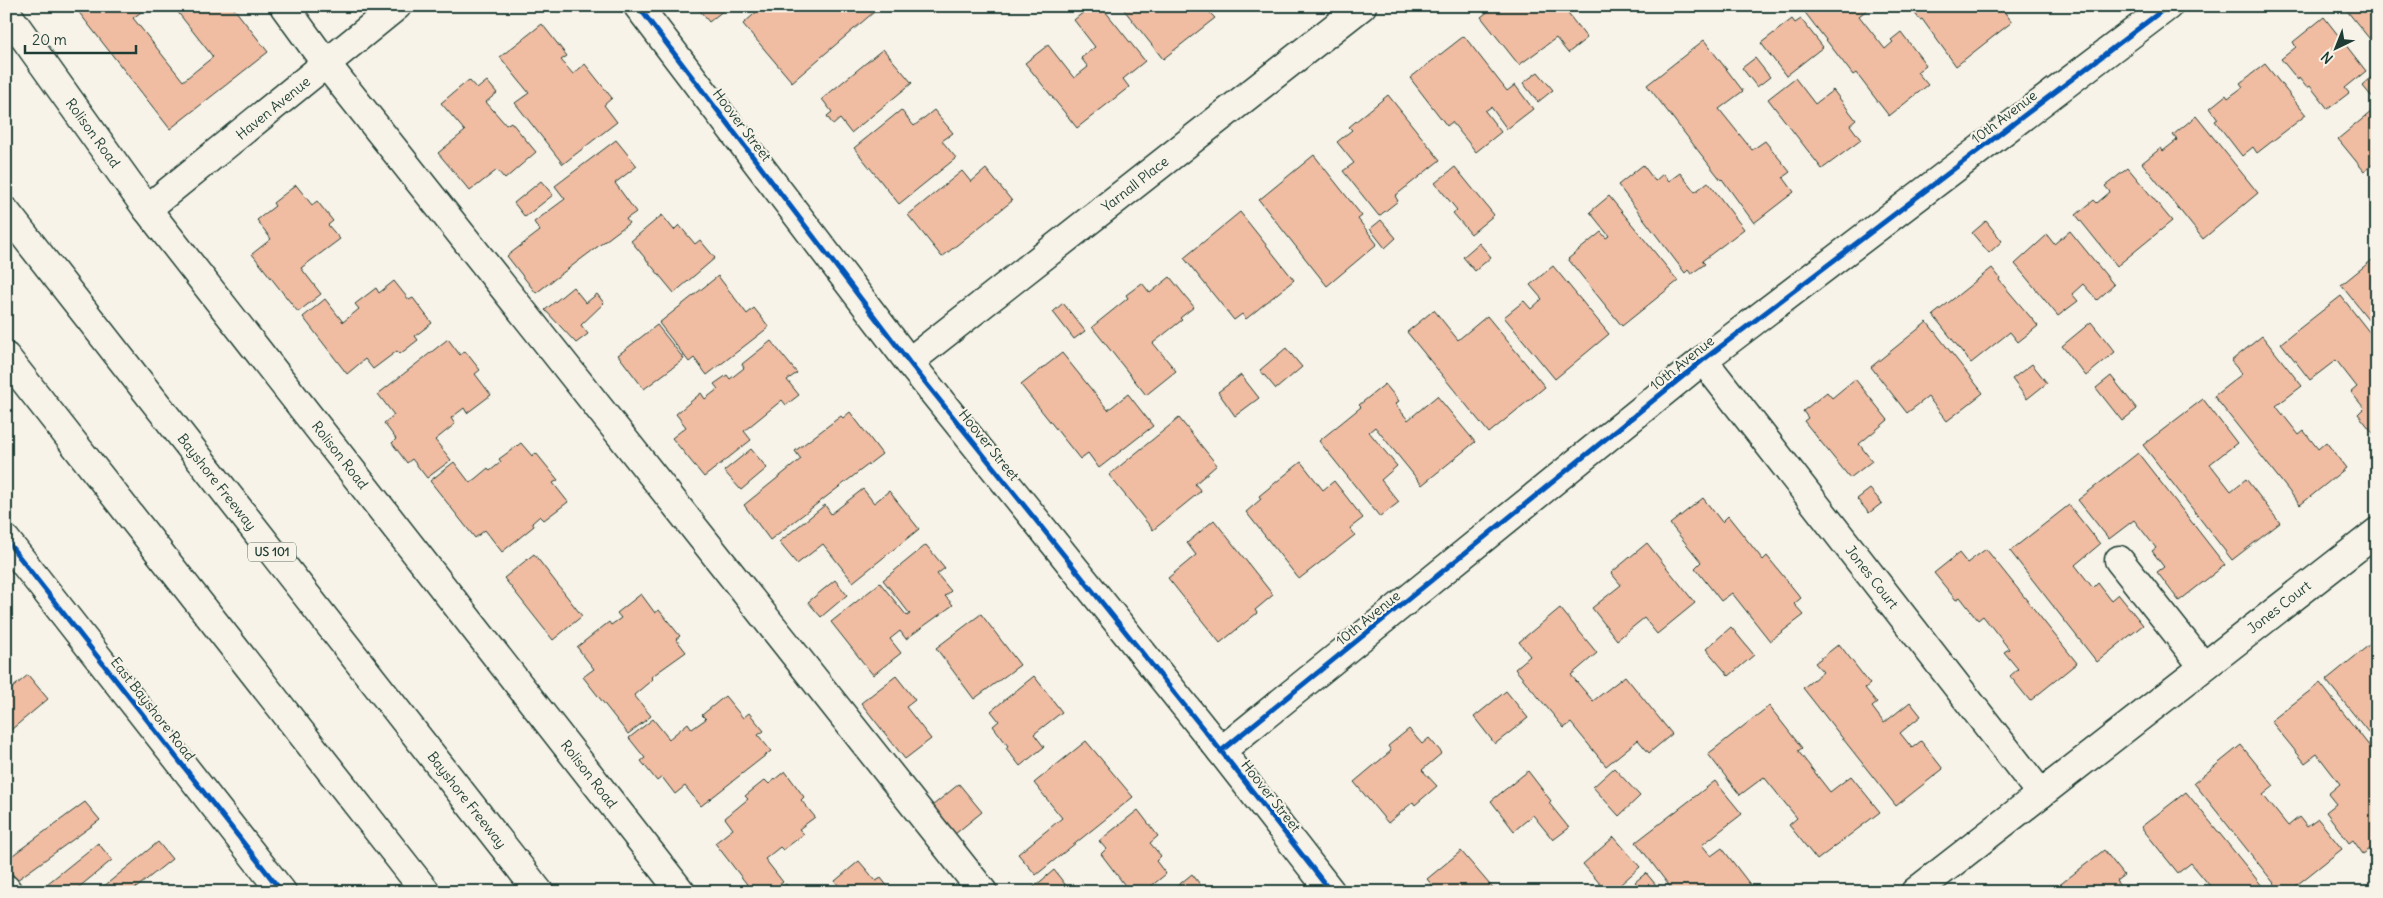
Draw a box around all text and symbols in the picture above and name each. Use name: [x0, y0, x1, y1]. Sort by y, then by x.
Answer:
scale bar: [25, 22, 136, 54]
north arrow: [2310, 22, 2360, 72]
text: 20 m: [32, 30, 67, 49]
text: N: [2317, 48, 2337, 67]
street label: Haven Avenue: [232, 72, 314, 144]
street label: Hoover Street: [709, 85, 775, 165]
street label: 10th Avenue: [1968, 86, 2040, 148]
street label: Rolison Road: [62, 95, 124, 171]
street label: Yarnall Place: [1098, 152, 1172, 216]
street label: 10th Avenue: [1646, 332, 1718, 394]
street label: Hoover Street: [955, 406, 1023, 485]
street label: Rolison Road: [308, 417, 372, 493]
street label: Bayshore Freeway: [174, 430, 260, 534]
road number: US 101: [248, 542, 296, 562]
street label: Jones Court: [1842, 542, 1903, 613]
street label: Jones Court: [2244, 576, 2315, 637]
street label: 10th Avenue: [1332, 587, 1404, 649]
street label: East Bayshore Road: [107, 653, 199, 765]
street label: Rolison Road: [557, 736, 621, 812]
street label: Bayshore Freeway: [424, 748, 510, 852]
street label: Hoover Street: [1237, 756, 1305, 836]

